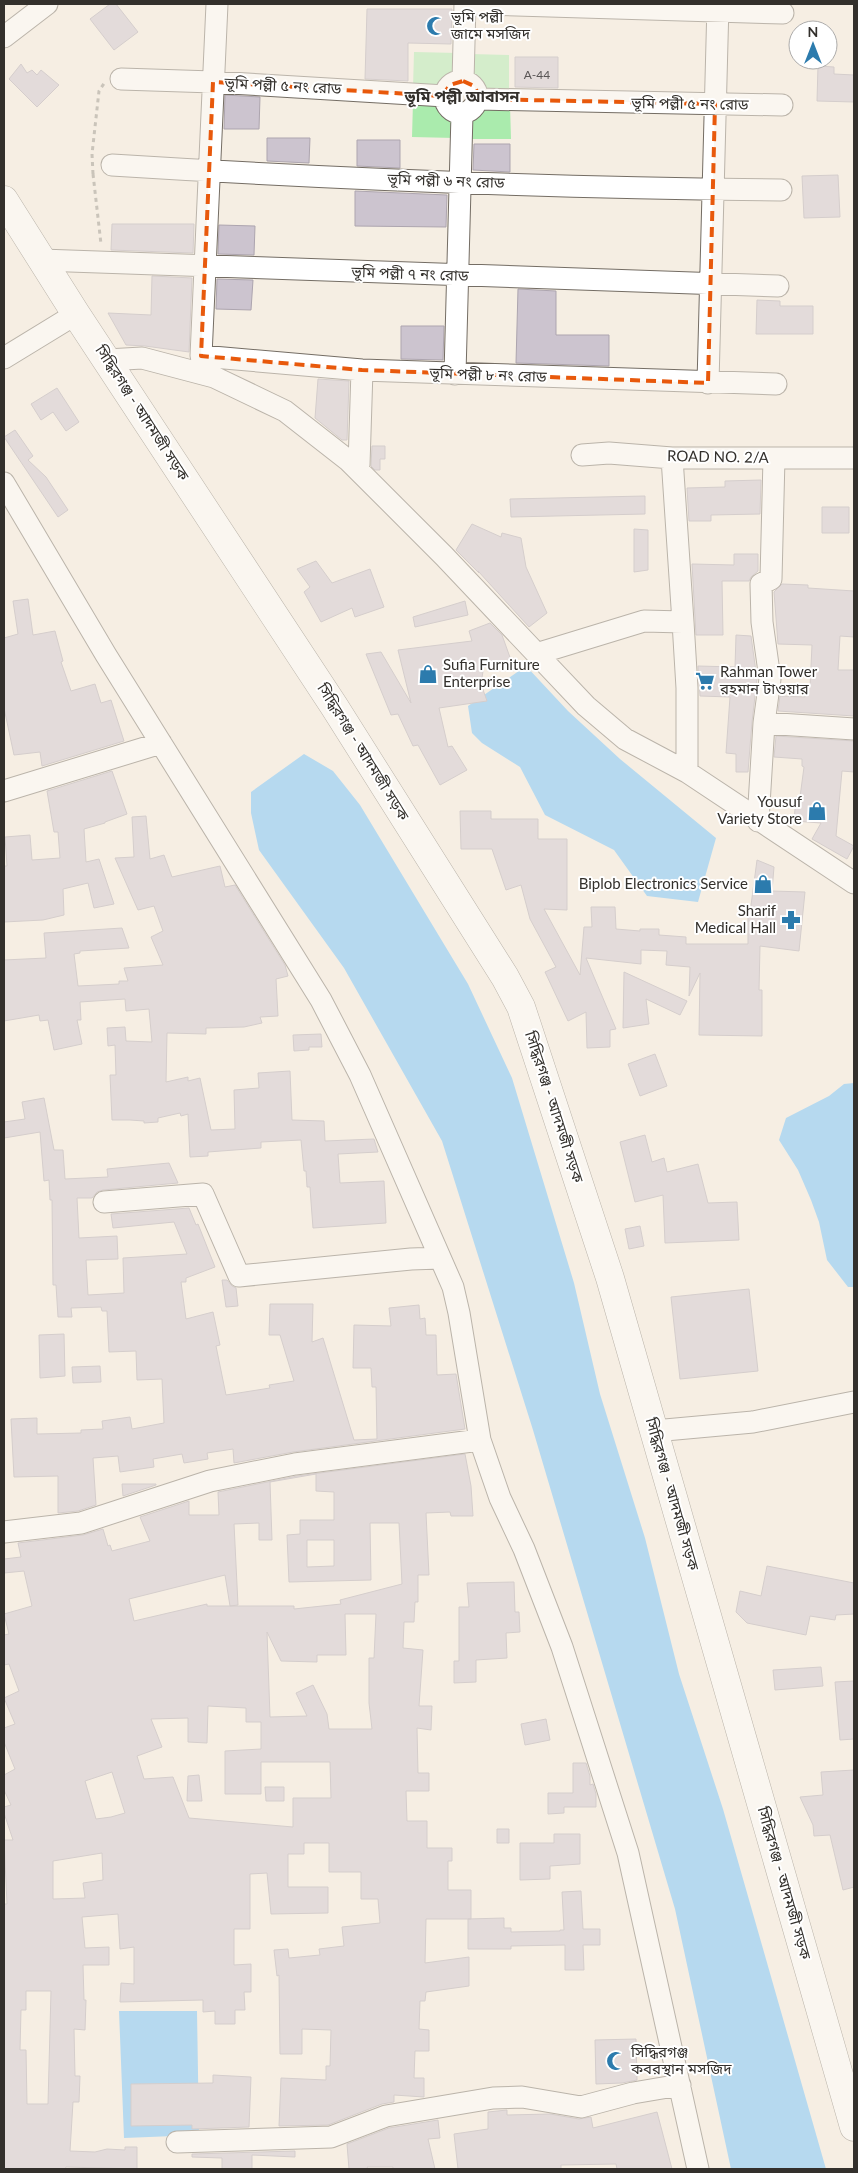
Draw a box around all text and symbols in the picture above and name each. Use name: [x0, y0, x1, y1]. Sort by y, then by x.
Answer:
place label: ভূমি পল্লী জামে মসজিদ: [450, 7, 531, 42]
mosque icon: ভূমি পল্লী জামে মসজিদ: [425, 15, 447, 37]
north arrow: [788, 20, 838, 70]
text: N: [808, 23, 818, 40]
house number: A-44: [524, 67, 550, 82]
street label: ভূমি পল্লী ৫ নং রোড: [223, 73, 342, 98]
district label: ভূমি পল্লী আবাসন: [404, 86, 520, 108]
street label: ভূমি পল্লী ৫ নং রোড: [630, 93, 749, 114]
street label: ভূমি পল্লী ৬ নং রোড: [386, 169, 505, 192]
street label: ভূমি পল্লী ৭ নং রোড: [350, 262, 469, 285]
street label: সিদ্ধিরগঞ্জ - আদমজী সড়ক: [92, 340, 194, 484]
street label: ভূমি পল্লী ৮ নং রোড: [428, 363, 547, 386]
street label: ROAD NO. 2/A: [667, 446, 770, 466]
place label: Sufia Furniture Enterprise: [443, 655, 540, 690]
place label: Rahman Tower রহমান টাওয়ার: [719, 662, 818, 697]
shop icon: Sufia Furniture Enterprise: [417, 663, 439, 685]
supermarket icon: Rahman Tower রহমান টাওয়ার: [694, 670, 716, 692]
street label: সিদ্ধিরগঞ্জ - আদমজী সড়ক: [314, 679, 414, 824]
place label: Yousuf Variety Store: [717, 792, 803, 827]
shop icon: Yousuf Variety Store: [806, 800, 828, 822]
shop icon: Biplob Electronics Service: [752, 873, 774, 895]
place label: Biplob Electronics Service: [579, 874, 748, 892]
place label: Sharif Medical Hall: [695, 901, 777, 936]
pharmacy icon: Sharif Medical Hall: [780, 909, 802, 931]
street label: সিদ্ধিরগঞ্জ - আদমজী সড়ক: [522, 1028, 588, 1186]
street label: সিদ্ধিরগঞ্জ - আদমজী সড়ক: [642, 1414, 704, 1573]
street label: সিদ্ধিরগঞ্জ - আদমজী সড়ক: [754, 1803, 816, 1962]
place label: সিদ্ধিরগঞ্জ কবরস্থান মসজিদ: [630, 2042, 732, 2077]
mosque icon: সিদ্ধিরগঞ্জ কবরস্থান মসজিদ: [605, 2050, 627, 2072]

